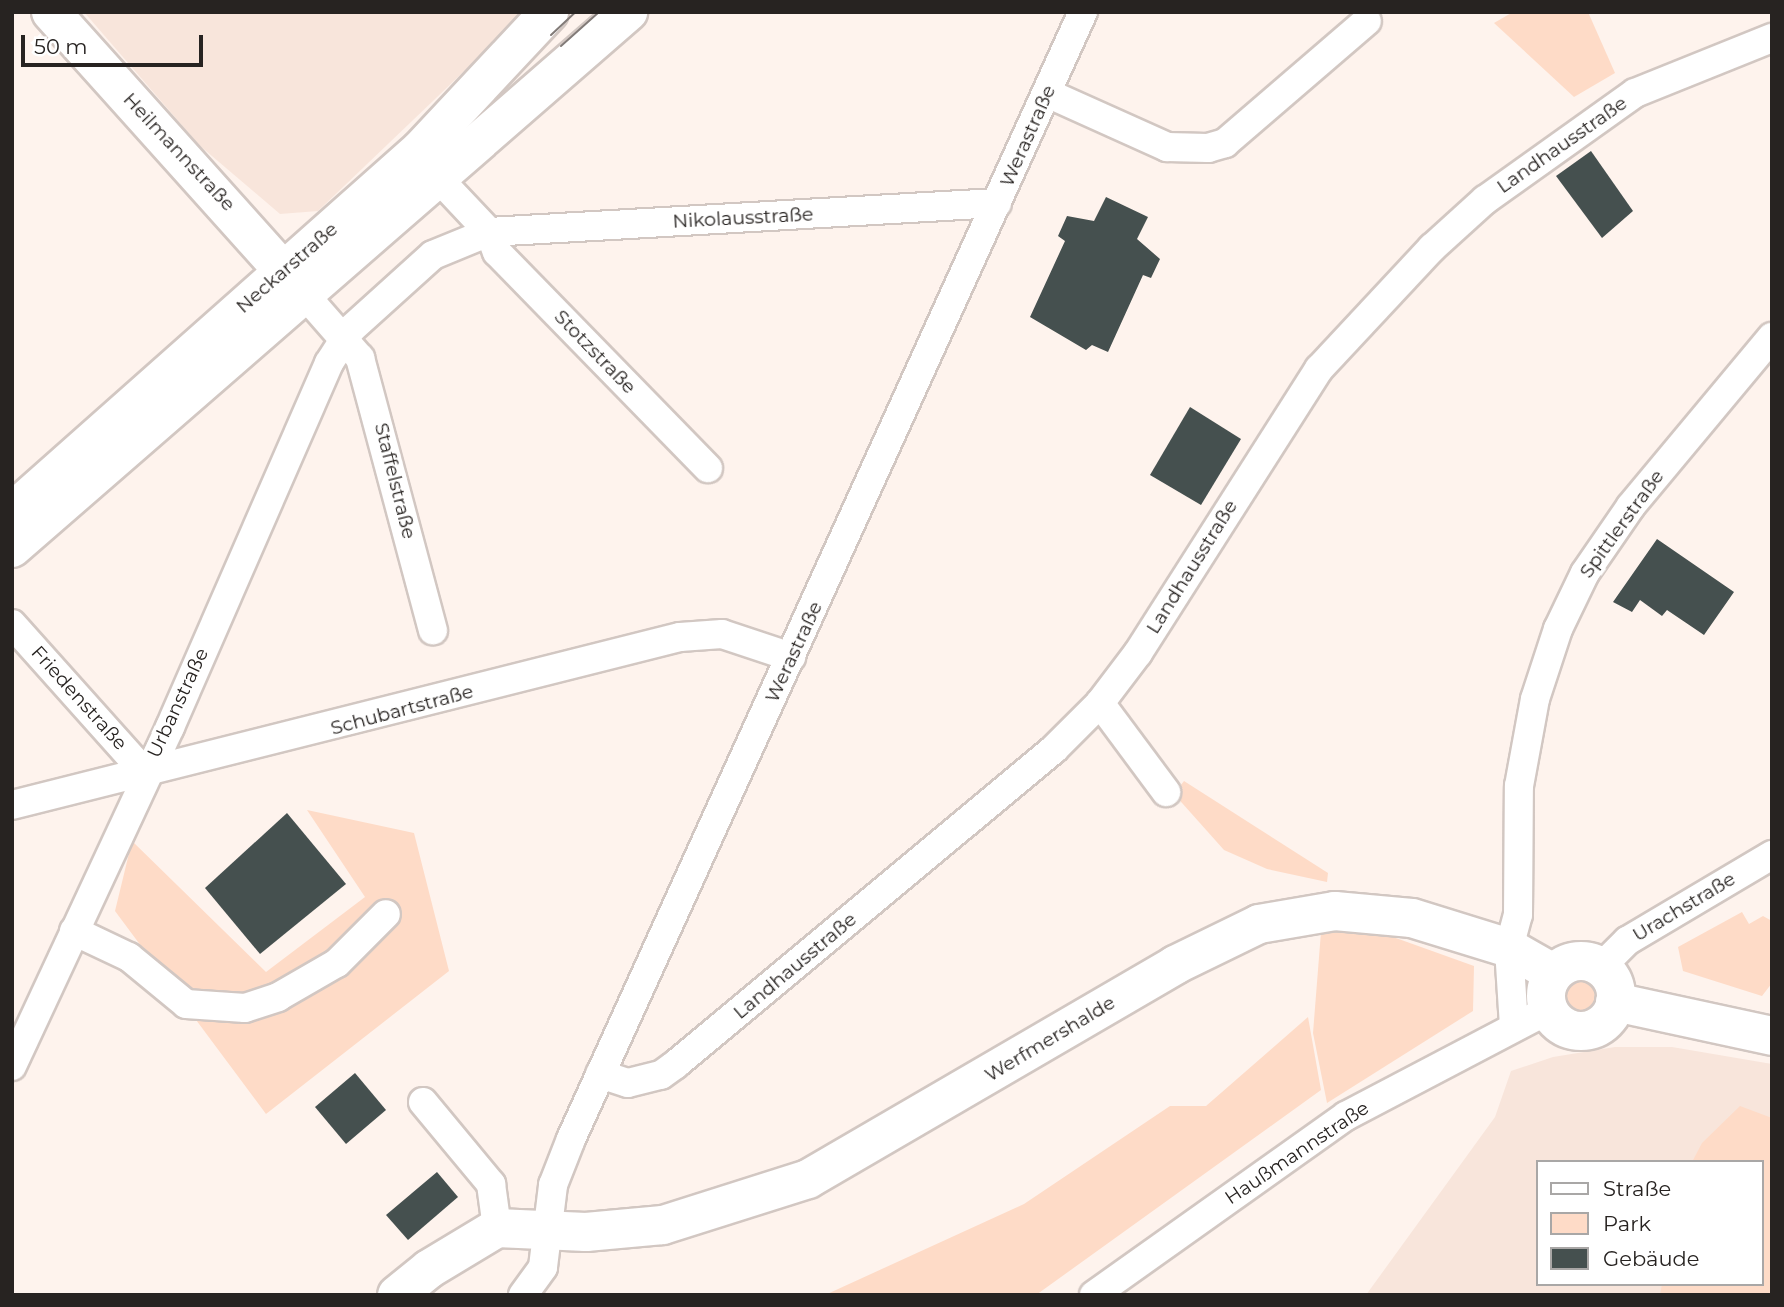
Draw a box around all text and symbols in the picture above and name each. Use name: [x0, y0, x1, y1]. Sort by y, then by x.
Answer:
scale bar: [24, 21, 206, 65]
text: 50 m: [34, 34, 88, 59]
street label: Werastraße: [995, 82, 1061, 190]
street label: Heilmannstraße: [118, 88, 240, 216]
street label: Landhausstraße: [1493, 92, 1631, 198]
street label: Nikolausstraße: [672, 203, 814, 233]
street label: Neckarstraße: [232, 218, 342, 318]
street label: Stotzstraße: [549, 305, 641, 399]
street label: Staffelstraße: [370, 421, 420, 541]
street label: Spittlerstraße: [1575, 466, 1669, 582]
street label: Landhausstraße: [1142, 496, 1242, 638]
street label: Werastraße: [761, 598, 827, 706]
street label: Friedenstraße: [26, 641, 132, 755]
street label: Urbanstraße: [143, 644, 213, 762]
street label: Schubartstraße: [328, 680, 476, 740]
street label: Urachstraße: [1629, 867, 1739, 947]
street label: Landhausstraße: [729, 908, 861, 1024]
street label: Werfmershalde: [981, 991, 1119, 1087]
street label: Haußmannstraße: [1221, 1096, 1373, 1210]
legend: [1536, 1160, 1763, 1286]
text: Straße: [1603, 1176, 1671, 1201]
text: Park: [1603, 1211, 1651, 1236]
text: Gebäude: [1603, 1246, 1700, 1271]

